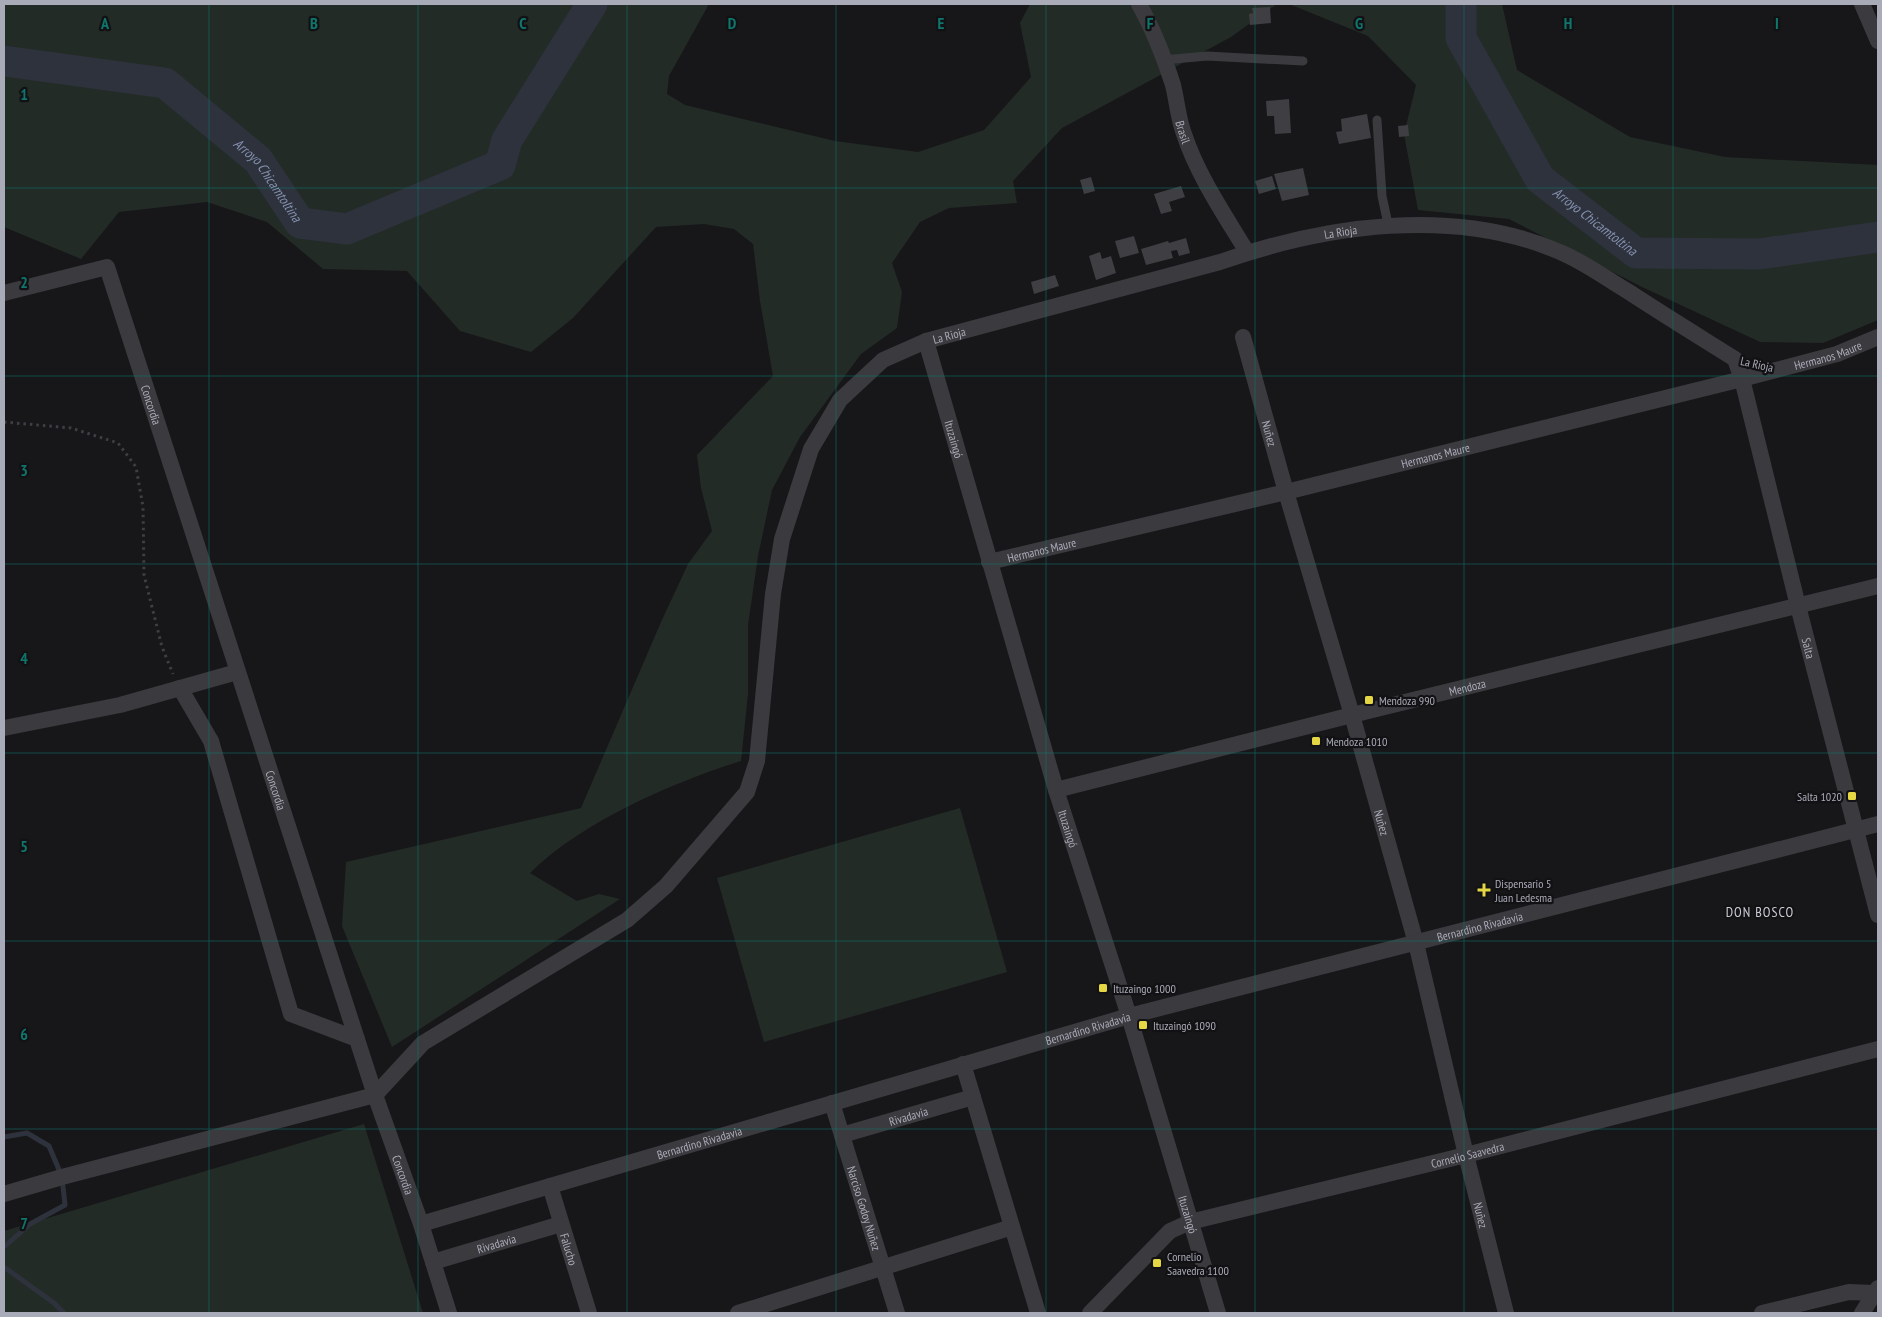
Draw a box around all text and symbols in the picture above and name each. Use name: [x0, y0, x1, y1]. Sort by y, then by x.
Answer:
text: A: [100, 13, 110, 33]
text: B: [310, 13, 318, 33]
text: C: [519, 13, 527, 33]
text: D: [728, 13, 737, 33]
text: E: [938, 13, 945, 33]
text: F: [1147, 13, 1154, 33]
text: G: [1355, 13, 1363, 33]
text: H: [1564, 13, 1572, 33]
text: I: [1775, 13, 1779, 33]
text: 1: [20, 84, 28, 104]
street label: Brasil: [1173, 119, 1194, 146]
water label: Arroyo Chicamtoltina: [230, 135, 307, 227]
water label: Arroyo Chicamtoltina: [1549, 183, 1642, 260]
street label: La Rioja: [1323, 222, 1358, 241]
text: 2: [20, 272, 28, 292]
street label: La Rioja: [931, 323, 967, 346]
street label: Hermanos Maure: [1792, 337, 1864, 373]
street label: La Rioja: [1739, 353, 1775, 375]
street label: Concordia: [138, 383, 165, 427]
street label: Ituzaingó: [942, 418, 967, 460]
street label: Nuñez: [1259, 419, 1280, 448]
street label: Hermanos Maure: [1399, 439, 1471, 471]
text: 3: [20, 460, 28, 480]
street label: Hermanos Maure: [1006, 534, 1078, 565]
street label: Salta: [1799, 636, 1819, 660]
text: 4: [20, 648, 28, 668]
street label: Mendoza: [1447, 675, 1487, 698]
place label: Mendoza 990: [1379, 693, 1435, 708]
marker: Mendoza 990: [1363, 694, 1375, 706]
place label: Mendoza 1010: [1326, 734, 1387, 749]
marker: Mendoza 1010: [1310, 735, 1322, 747]
street label: Concordia: [263, 768, 290, 812]
place label: Salta 1020: [1797, 789, 1842, 804]
marker: Salta 1020: [1846, 790, 1858, 802]
street label: Ituzaingó: [1055, 808, 1082, 849]
street label: Nuñez: [1371, 808, 1393, 837]
text: 5: [20, 836, 28, 856]
place label: Dispensario 5 Juan Ledesma: [1494, 876, 1552, 905]
marker: Dispensario 5 Juan Ledesma: [1477, 883, 1491, 897]
district label: DON BOSCO: [1726, 903, 1794, 921]
street label: Bernardino Rivadavia: [1435, 908, 1524, 944]
place label: Ituzaingo 1000: [1113, 981, 1176, 996]
marker: Ituzaingo 1000: [1097, 982, 1109, 994]
street label: Bernardino Rivadavia: [1043, 1008, 1132, 1048]
place label: Ituzaingó 1090: [1153, 1018, 1216, 1033]
marker: Ituzaingó 1090: [1137, 1019, 1149, 1031]
text: 6: [20, 1024, 28, 1044]
street label: Rivadavia: [887, 1103, 930, 1129]
street label: Bernardino Rivadavia: [655, 1123, 744, 1162]
street label: Cornelio Saavedra: [1429, 1138, 1506, 1171]
street label: Concordia: [389, 1153, 417, 1196]
street label: Narciso Godoy Nuñez: [844, 1164, 885, 1252]
street label: Ituzaingó: [1176, 1194, 1201, 1235]
street label: Nuñez: [1471, 1201, 1492, 1230]
text: 7: [20, 1213, 28, 1233]
street label: Rivadavia: [475, 1230, 518, 1256]
street label: Falucho: [557, 1231, 581, 1267]
place label: Cornelio Saavedra 1100: [1167, 1249, 1229, 1278]
marker: Cornelio Saavedra 1100: [1151, 1257, 1163, 1269]

